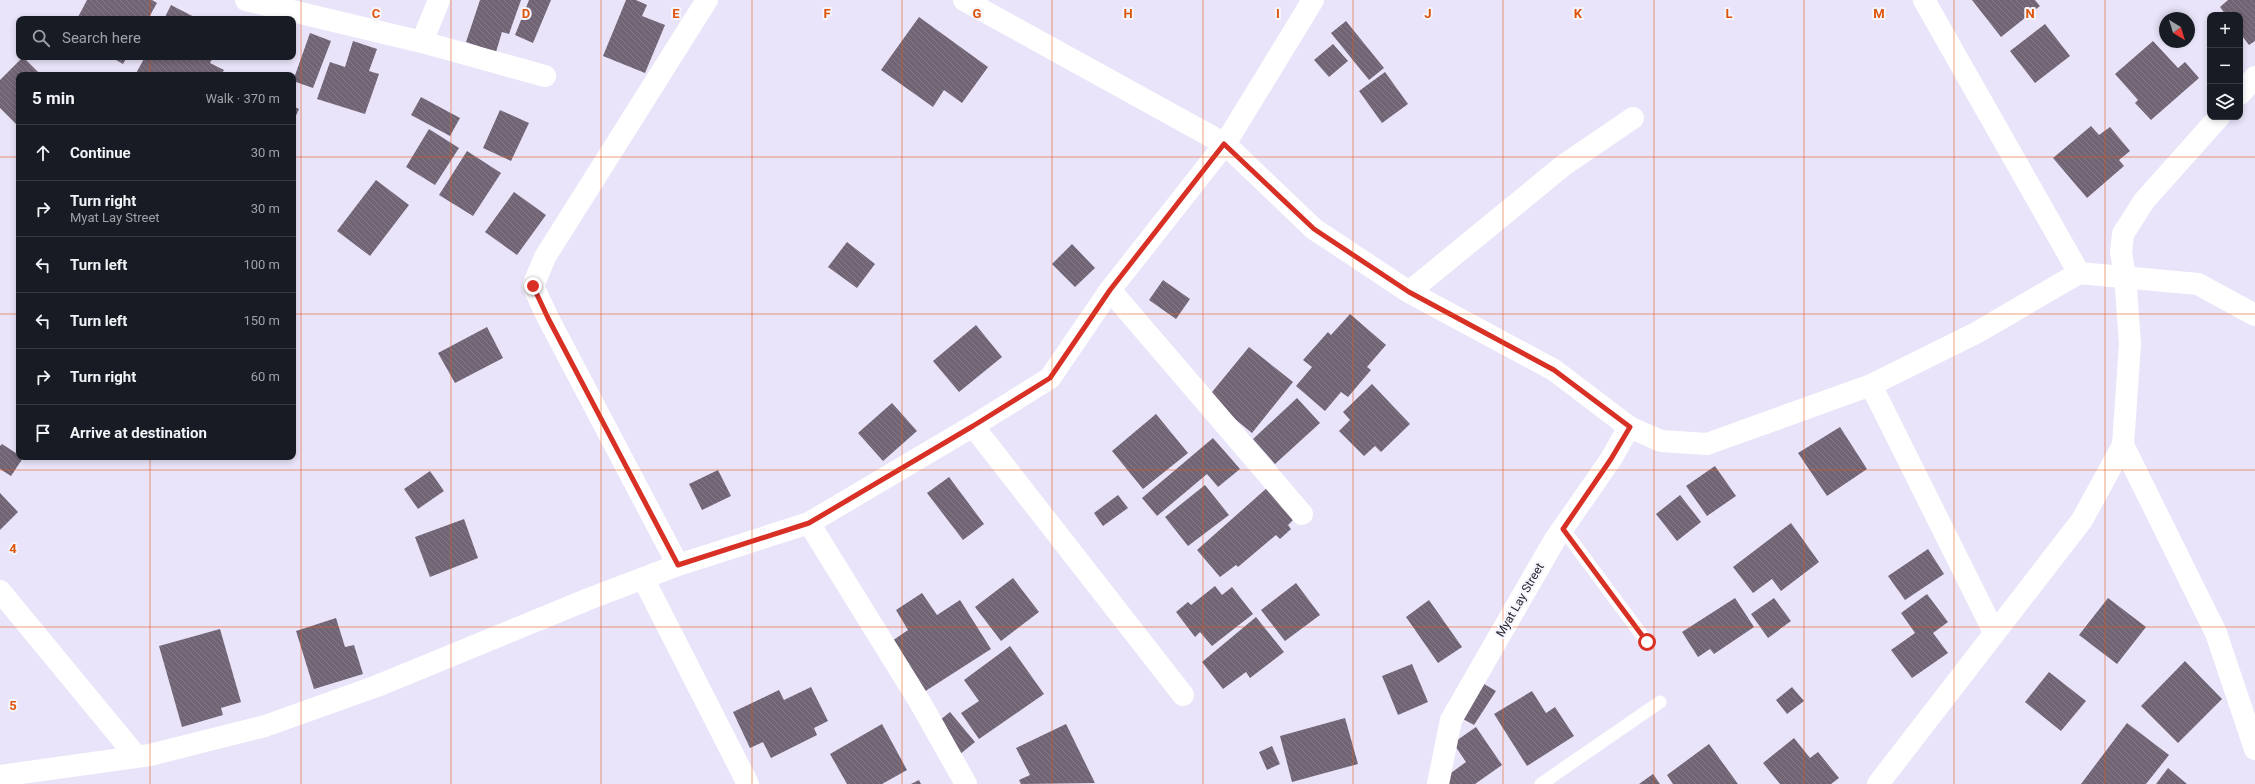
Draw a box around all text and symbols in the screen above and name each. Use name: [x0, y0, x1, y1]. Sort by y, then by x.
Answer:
text: C: [372, 6, 381, 21]
text: D: [522, 6, 530, 21]
text: E: [672, 6, 680, 21]
text: F: [823, 6, 831, 21]
text: G: [973, 6, 982, 21]
text: H: [1123, 6, 1133, 21]
text: I: [1276, 6, 1280, 21]
text: J: [1424, 6, 1432, 21]
text: K: [1574, 6, 1583, 21]
text: L: [1725, 6, 1733, 21]
text: M: [1873, 6, 1885, 21]
text: N: [2025, 6, 2035, 21]
north arrow: [2159, 12, 2195, 48]
map controls: [2207, 12, 2243, 120]
button: +: [2207, 12, 2243, 48]
search box: [16, 16, 296, 60]
icon: search: [30, 27, 52, 49]
text: Search here: [62, 29, 141, 47]
button: −: [2207, 48, 2243, 84]
button: layers: [2207, 84, 2243, 120]
text: 5 min: [32, 88, 75, 108]
text: Walk · 370 m: [205, 91, 280, 106]
icon: ahead: [32, 142, 54, 164]
text: Continue: [70, 144, 131, 162]
text: 30 m: [251, 145, 280, 160]
text: Turn right: [70, 192, 136, 210]
icon: right: [32, 198, 54, 220]
text: 30 m: [251, 201, 280, 216]
text: Myat Lay Street: [70, 210, 160, 225]
icon: left: [32, 254, 54, 276]
text: Turn left: [70, 256, 127, 274]
text: 100 m: [243, 257, 280, 272]
route end: [524, 277, 542, 295]
icon: left: [32, 310, 54, 332]
text: Turn left: [70, 312, 127, 330]
text: 150 m: [243, 313, 280, 328]
icon: right: [32, 366, 54, 388]
text: Turn right: [70, 368, 136, 386]
text: 60 m: [251, 369, 280, 384]
icon: arrive: [32, 422, 54, 444]
text: Arrive at destination: [70, 424, 207, 442]
text: 4: [9, 541, 17, 556]
street label: Myat Lay Street: [1493, 561, 1547, 639]
route start: [1638, 633, 1656, 651]
text: 5: [9, 698, 17, 713]

